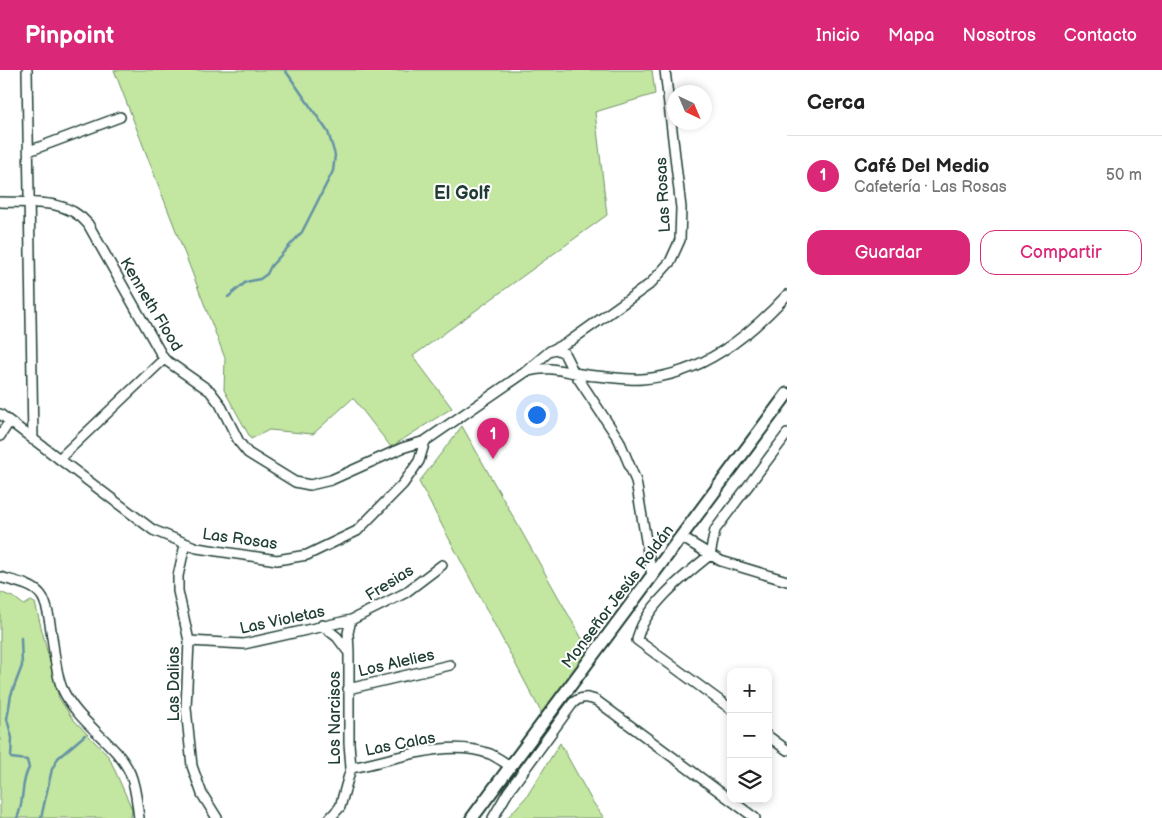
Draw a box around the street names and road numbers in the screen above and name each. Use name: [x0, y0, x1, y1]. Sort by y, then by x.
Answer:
street label: Las Rosas: [652, 157, 675, 233]
street label: Kenneth Flood: [115, 255, 186, 355]
street label: Monseñor Jesús Roldán: [558, 522, 678, 672]
street label: Las Rosas: [201, 525, 279, 554]
street label: Fresias: [362, 561, 417, 605]
street label: Las Violetas: [238, 602, 327, 639]
street label: Los Alelies: [356, 645, 436, 681]
street label: Las Dalias: [165, 647, 184, 721]
street label: Los Narcisos: [326, 671, 345, 765]
street label: Las Calas: [364, 728, 437, 761]

